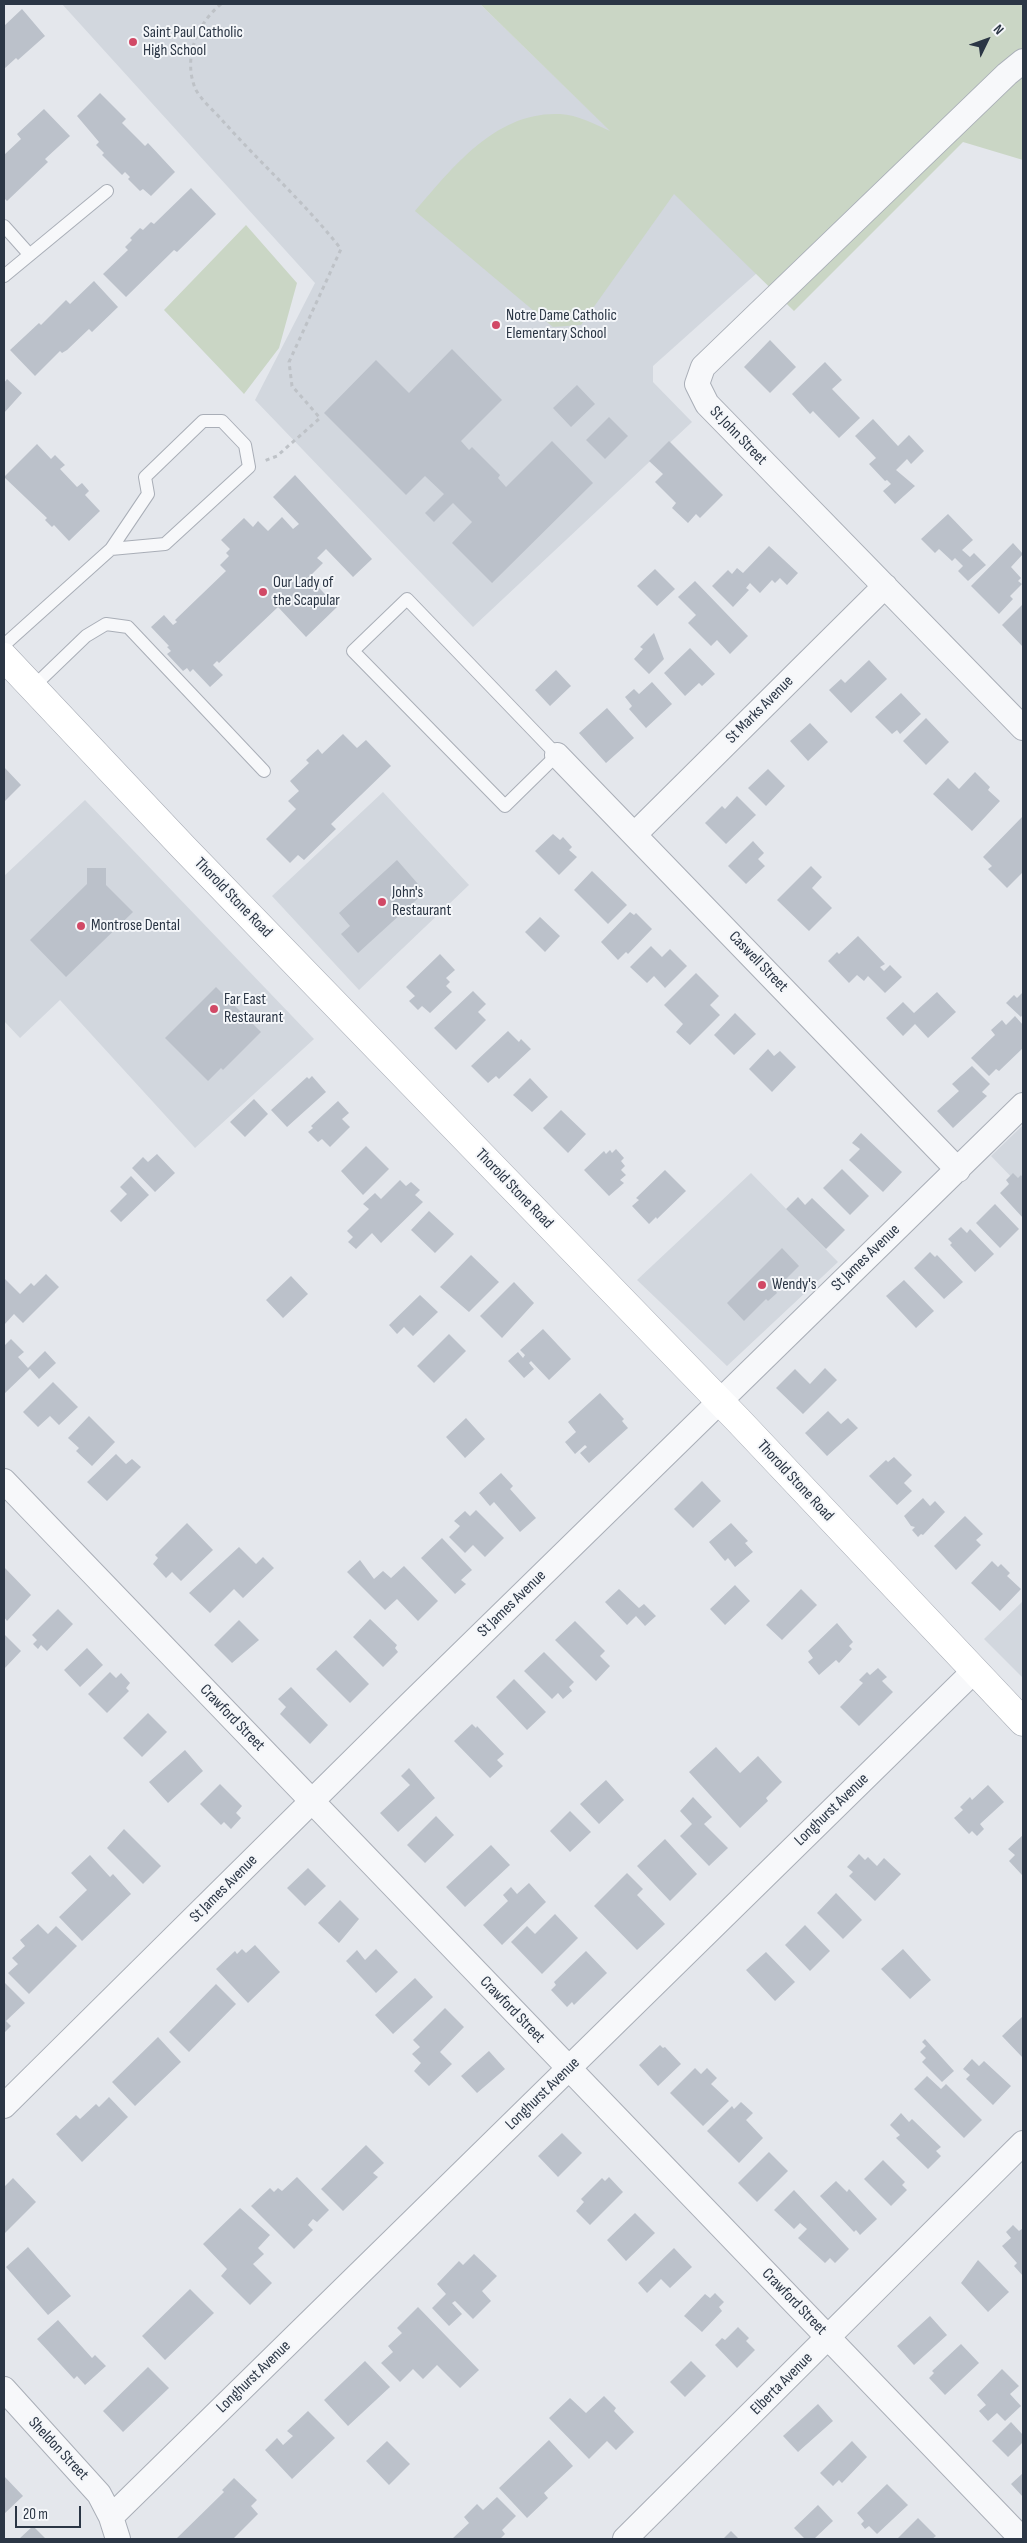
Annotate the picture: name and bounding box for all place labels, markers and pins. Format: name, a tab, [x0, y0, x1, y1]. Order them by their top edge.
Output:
place label: Saint Paul Catholic High School	[143, 23, 243, 61]
marker: Saint Paul Catholic High School	[127, 36, 139, 48]
place label: Notre Dame Catholic Elementary School	[506, 306, 617, 344]
marker: Notre Dame Catholic Elementary School	[490, 319, 502, 331]
place label: Our Lady of the Scapular	[273, 573, 340, 611]
marker: Our Lady of the Scapular	[257, 586, 269, 598]
place label: John's Restaurant	[392, 883, 451, 921]
marker: John's Restaurant	[376, 896, 388, 908]
place label: Montrose Dental	[91, 916, 180, 936]
marker: Montrose Dental	[75, 920, 87, 932]
place label: Far East Restaurant	[224, 990, 283, 1028]
marker: Far East Restaurant	[208, 1003, 220, 1015]
place label: Wendy's	[772, 1275, 817, 1295]
marker: Wendy's	[756, 1279, 768, 1291]

